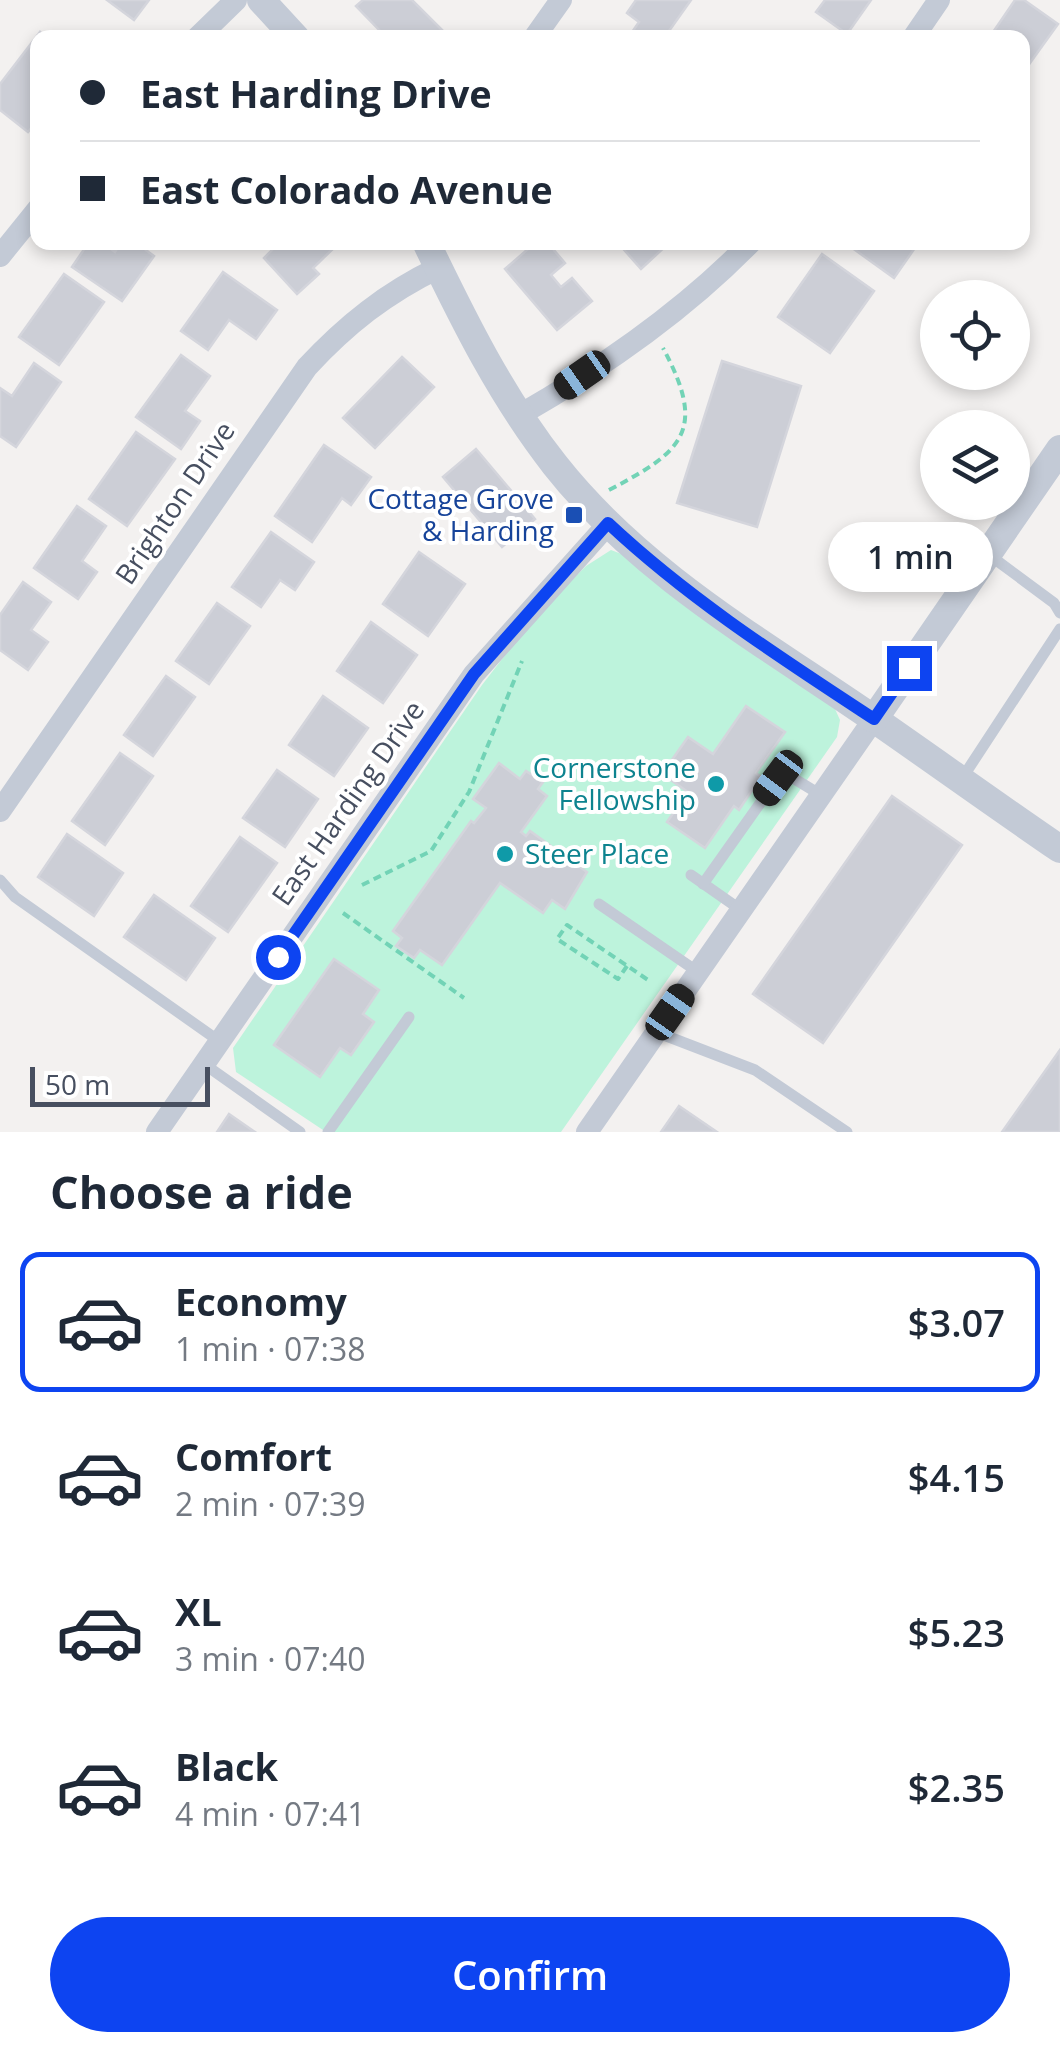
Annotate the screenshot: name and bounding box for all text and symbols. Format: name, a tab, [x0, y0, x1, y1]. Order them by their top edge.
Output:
text: East Harding Drive	[140, 67, 492, 119]
text: East Colorado Avenue	[140, 163, 553, 215]
map controls	[920, 280, 1030, 520]
button: locate	[920, 280, 1030, 390]
car	[549, 346, 615, 404]
button: layers	[920, 410, 1030, 520]
street label: Brighton Drive	[106, 414, 243, 591]
place label: Cottage Grove & Harding	[367, 479, 554, 549]
marker: Cottage Grove & Harding	[563, 504, 585, 526]
callout: 1 min	[826, 523, 992, 593]
text: 1 min	[867, 535, 954, 578]
route end	[887, 646, 932, 691]
street label: East Harding Drive	[262, 693, 432, 912]
car	[748, 745, 808, 811]
place label: Cornerstone Fellowship	[533, 748, 696, 818]
marker: Cornerstone Fellowship	[705, 773, 727, 795]
place label: Steer Place	[525, 834, 669, 872]
marker: Steer Place	[494, 843, 516, 865]
route start	[256, 935, 301, 980]
car	[641, 979, 699, 1045]
scale bar	[30, 1062, 210, 1106]
text: 50 m	[45, 1065, 110, 1103]
text: Choose a ride	[50, 1161, 353, 1222]
text: Economy	[175, 1275, 347, 1327]
icon: car	[55, 1277, 145, 1367]
text: $3.07	[908, 1296, 1005, 1348]
text: 1 min · 07:38	[175, 1327, 366, 1370]
text: Comfort	[175, 1430, 332, 1482]
icon: car	[55, 1432, 145, 1522]
text: $4.15	[908, 1451, 1005, 1503]
text: 2 min · 07:39	[175, 1482, 366, 1525]
text: XL	[175, 1585, 222, 1637]
icon: car	[55, 1587, 145, 1677]
text: $5.23	[908, 1606, 1005, 1658]
text: 3 min · 07:40	[175, 1637, 366, 1680]
text: Black	[175, 1740, 278, 1792]
icon: car	[55, 1742, 145, 1832]
text: $2.35	[908, 1761, 1005, 1813]
text: 4 min · 07:41	[175, 1792, 366, 1835]
button: Confirm	[50, 1917, 1010, 2032]

